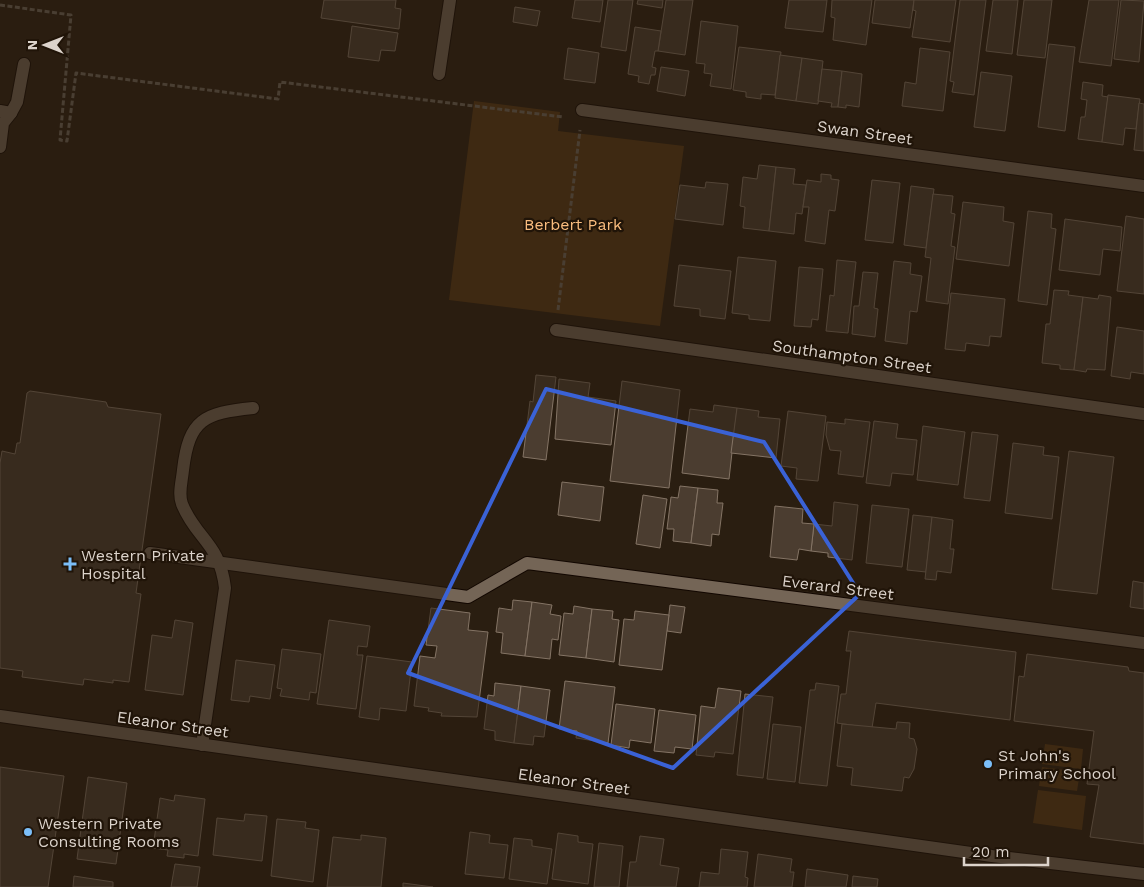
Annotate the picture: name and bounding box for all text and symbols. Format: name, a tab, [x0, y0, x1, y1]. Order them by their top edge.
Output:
north arrow	[20, 20, 70, 70]
text: N	[24, 40, 40, 50]
street label: Swan Street	[816, 116, 914, 149]
park label: Berbert Park	[524, 215, 622, 234]
street label: Southampton Street	[771, 336, 933, 377]
place label: Western Private Hospital	[81, 546, 205, 583]
marker: Western Private Hospital	[63, 557, 77, 571]
street label: Everard Street	[781, 571, 895, 604]
street label: Eleanor Street	[116, 707, 230, 742]
place label: St John's Primary School	[998, 746, 1116, 783]
marker: St John's Primary School	[982, 758, 994, 770]
street label: Eleanor Street	[517, 764, 631, 799]
place label: Western Private Consulting Rooms	[38, 814, 179, 851]
marker: Western Private Consulting Rooms	[22, 826, 34, 838]
scale bar	[964, 834, 1048, 866]
text: 20 m	[972, 843, 1010, 861]

